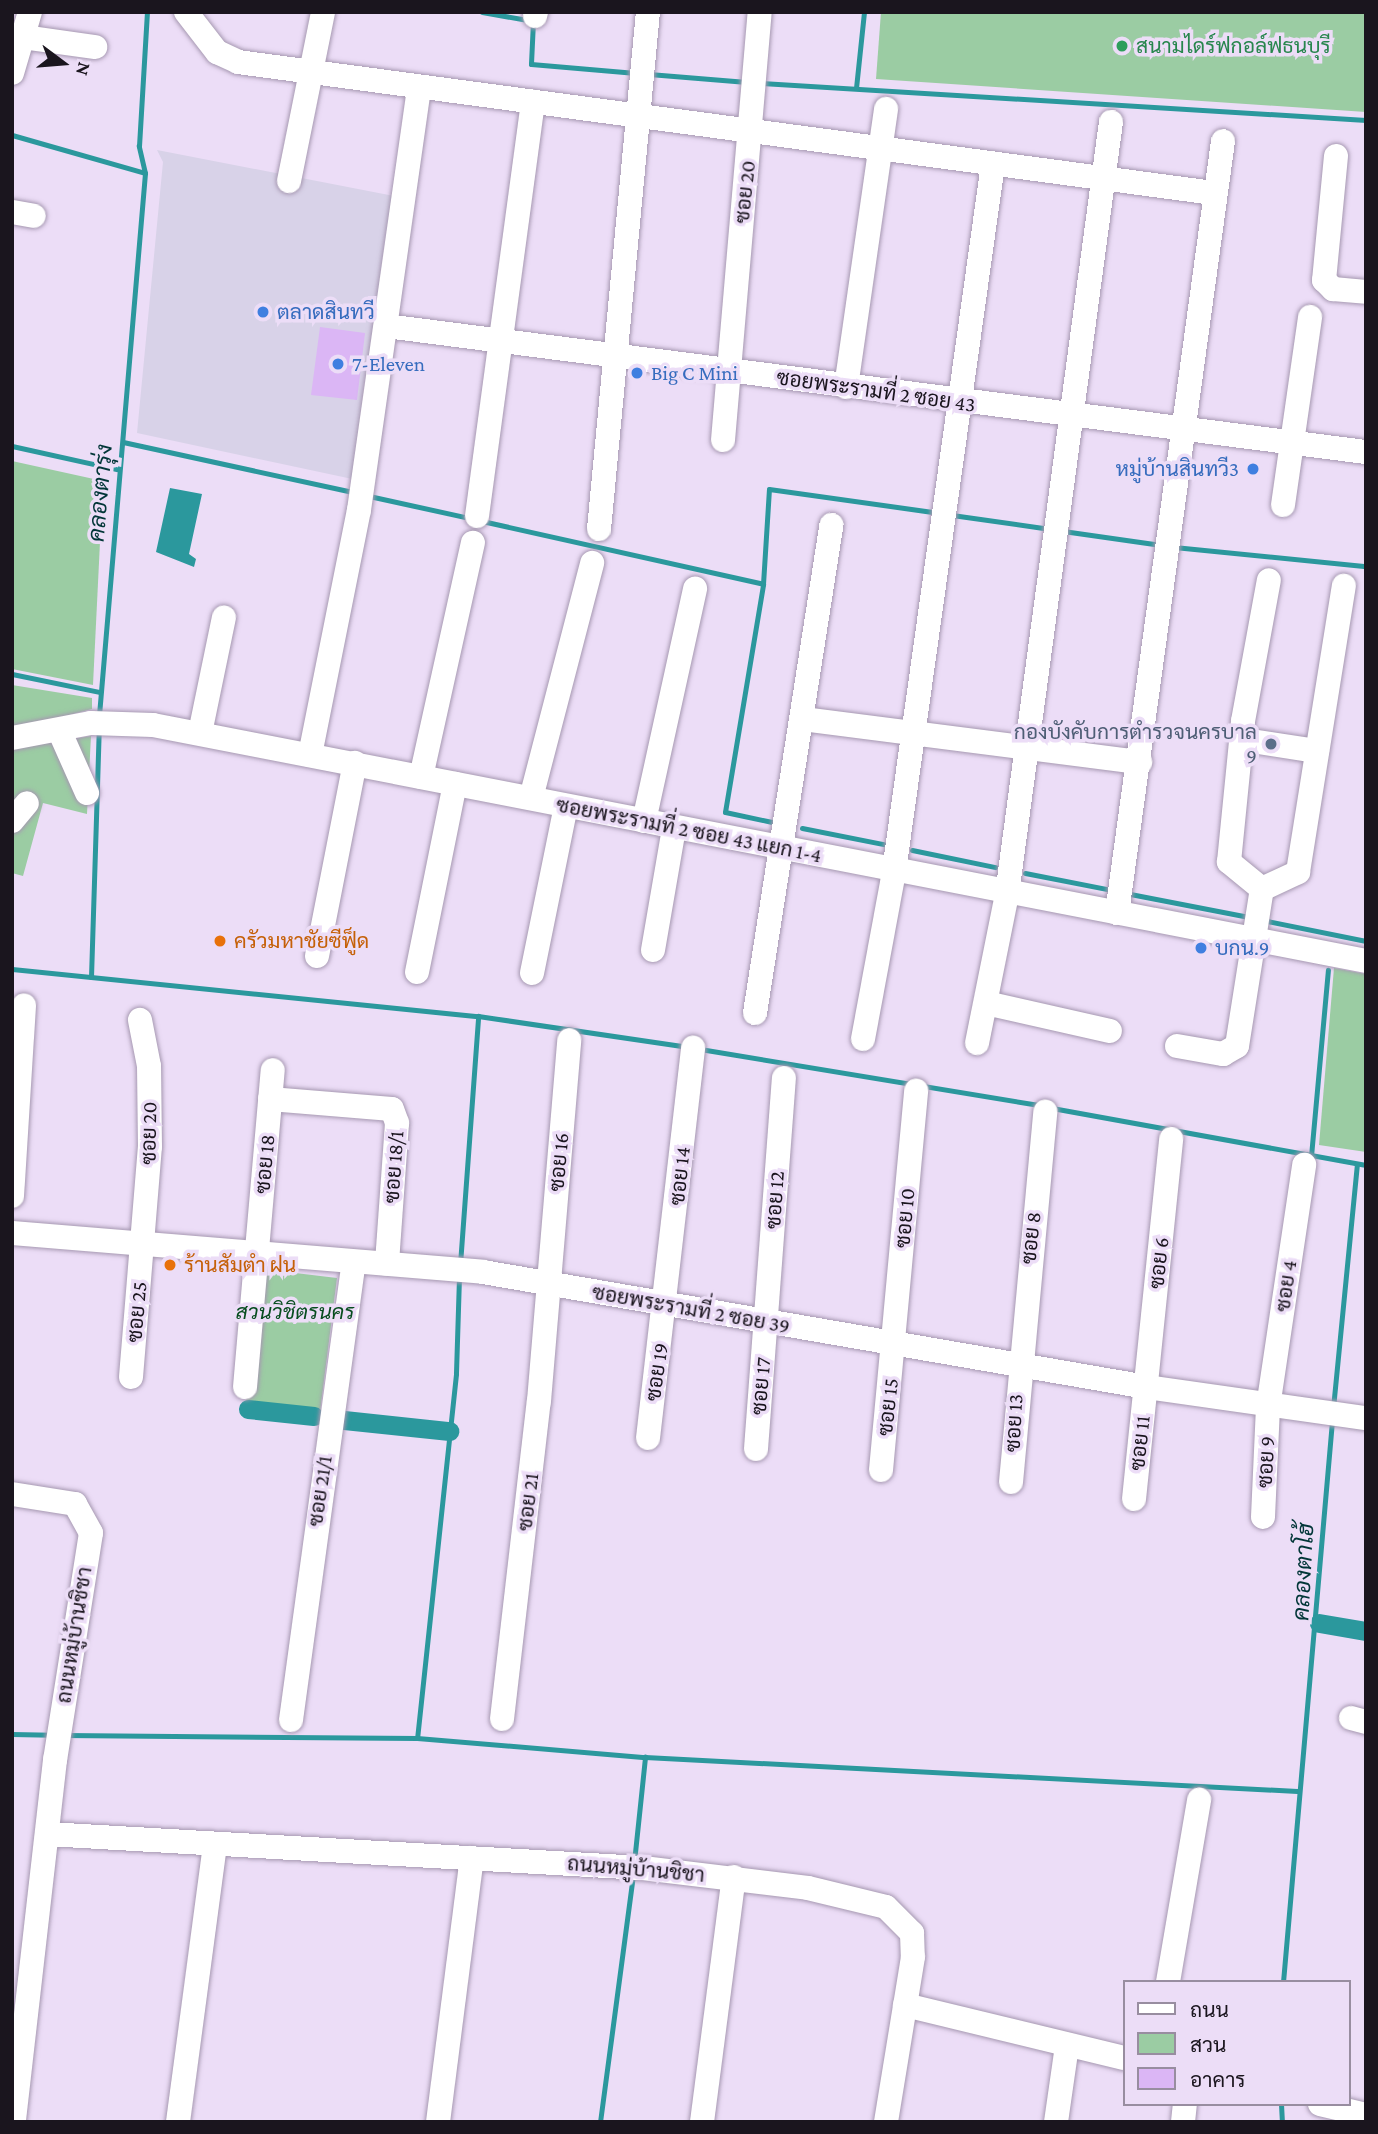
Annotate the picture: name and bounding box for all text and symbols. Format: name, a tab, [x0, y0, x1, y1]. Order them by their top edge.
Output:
north arrow	[28, 28, 98, 98]
place label: สนามไดร์ฟกอล์ฟธนบุรี	[1136, 33, 1331, 59]
marker: สนามไดร์ฟกอล์ฟธนบุรี	[1114, 38, 1130, 54]
text: N	[72, 60, 96, 78]
street label: ซอย 20	[729, 159, 761, 225]
place label: ตลาดสินทวี	[277, 299, 375, 325]
marker: ตลาดสินทวี	[255, 304, 271, 320]
place label: 7-Eleven	[352, 351, 425, 377]
marker: 7-Eleven	[330, 356, 346, 372]
place label: Big C Mini	[651, 360, 738, 386]
marker: Big C Mini	[629, 365, 645, 381]
street label: ซอยพระรามที่ 2 ซอย 43	[775, 365, 977, 417]
water label: คลองตารุ่ง	[82, 443, 118, 543]
place label: หมู่บ้านสินทวี3	[1116, 456, 1239, 482]
marker: หมู่บ้านสินทวี3	[1245, 461, 1261, 477]
place label: กองบังคับการตำรวจนครบาล 9	[1014, 719, 1257, 769]
marker: กองบังคับการตำรวจนครบาล 9	[1263, 736, 1279, 752]
street label: ซอยพระรามที่ 2 ซอย 43 แยก 1-4	[554, 792, 824, 868]
place label: ครัวมหาชัยซีฟู็ด	[234, 928, 369, 954]
marker: ครัวมหาชัยซีฟู็ด	[212, 933, 228, 949]
place label: บกน.9	[1215, 935, 1269, 961]
marker: บกน.9	[1193, 940, 1209, 956]
street label: ซอย 20	[136, 1101, 162, 1165]
street label: ซอย 18/1	[379, 1130, 409, 1204]
street label: ซอย 16	[544, 1132, 574, 1192]
street label: ซอย 18	[250, 1133, 280, 1195]
street label: ซอย 14	[664, 1145, 696, 1207]
street label: ซอย 12	[760, 1170, 790, 1230]
street label: ซอย 10	[890, 1187, 920, 1249]
street label: ซอย 8	[1016, 1211, 1046, 1265]
street label: ซอย 6	[1144, 1236, 1174, 1290]
place label: ร้านสัมตำ ฝน	[184, 1252, 296, 1278]
marker: ร้านสัมตำ ฝน	[162, 1257, 178, 1273]
street label: ซอย 4	[1270, 1259, 1302, 1313]
street label: ซอยพระรามที่ 2 ซอย 39	[590, 1279, 792, 1339]
street label: ซอย 25	[122, 1280, 152, 1344]
park label: สวนวิชิตรนคร	[236, 1299, 354, 1325]
street label: ซอย 19	[640, 1341, 674, 1403]
street label: ซอย 17	[746, 1356, 776, 1416]
street label: ซอย 15	[872, 1377, 904, 1437]
street label: ซอย 13	[1000, 1393, 1028, 1453]
street label: ซอย 11	[1125, 1414, 1155, 1472]
street label: ซอย 9	[1252, 1435, 1280, 1489]
street label: ซอย 21/1	[303, 1454, 337, 1528]
street label: ซอย 21	[512, 1472, 544, 1532]
water label: คลองตาโฮ้	[1287, 1522, 1319, 1622]
street label: ถนนหมู่บ้านชิชา	[51, 1565, 97, 1705]
street label: ถนนหมู่บ้านชิชา	[566, 1850, 706, 1888]
legend	[1122, 1980, 1350, 2106]
text: ถนน	[1190, 1998, 1229, 2022]
text: สวน	[1190, 2033, 1226, 2057]
text: อาคาร	[1190, 2068, 1246, 2092]

